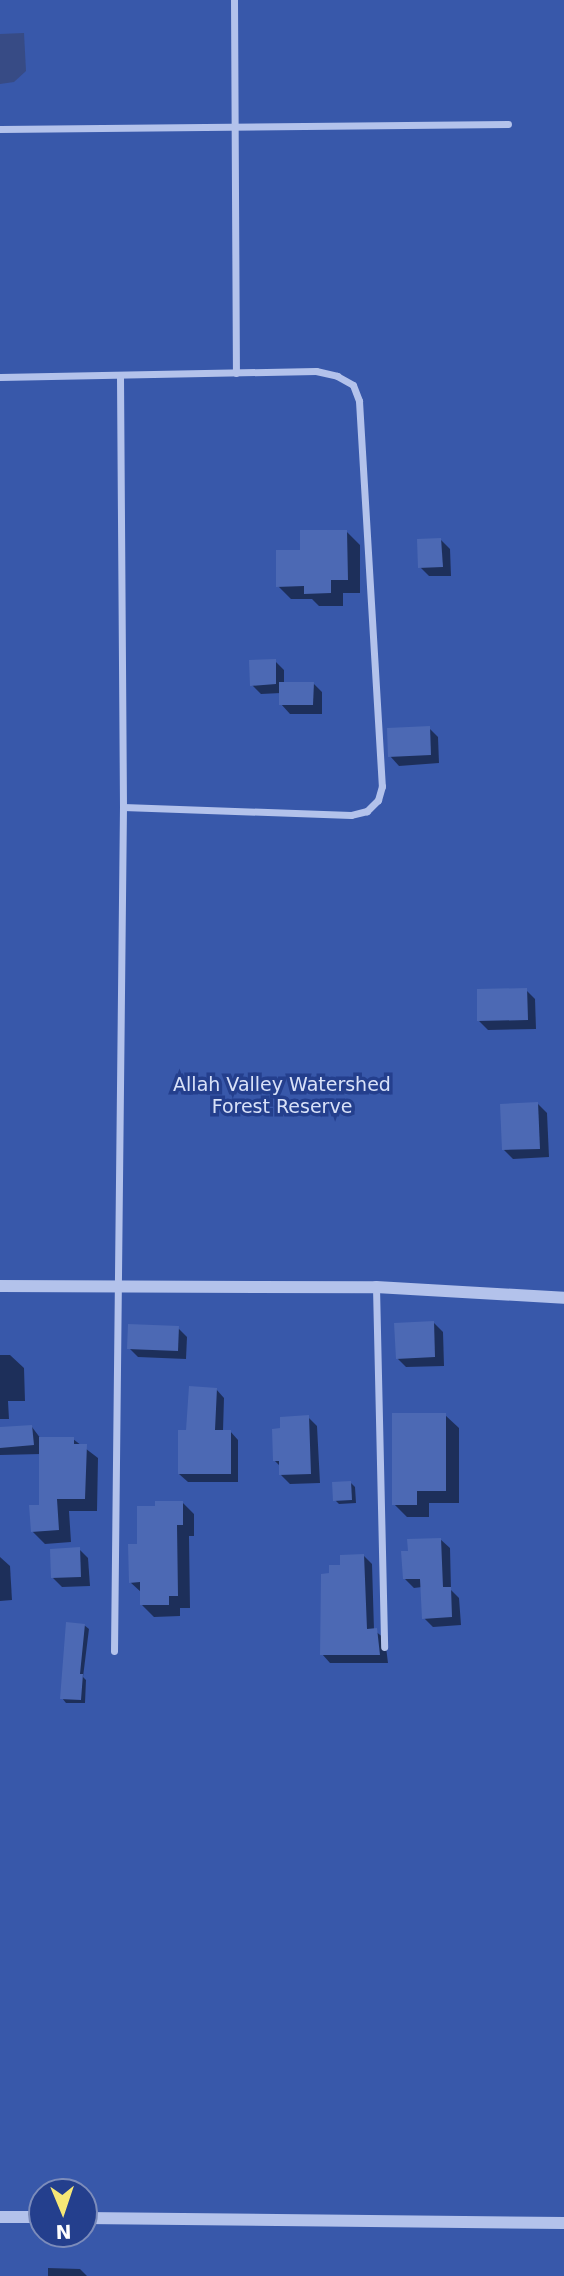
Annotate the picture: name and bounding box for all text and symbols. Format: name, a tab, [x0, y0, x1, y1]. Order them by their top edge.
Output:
park label: Allah Valley Watershed Forest Reserve	[173, 1074, 391, 1118]
north arrow	[28, 2178, 98, 2248]
text: N	[55, 2221, 72, 2243]

